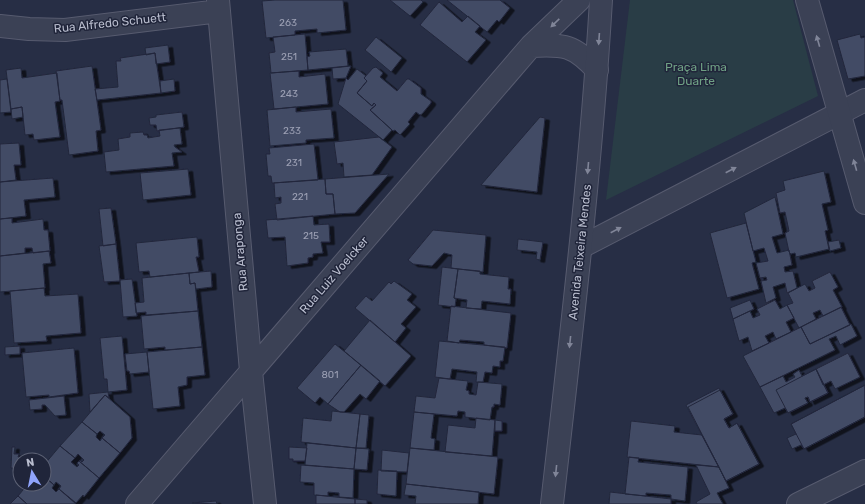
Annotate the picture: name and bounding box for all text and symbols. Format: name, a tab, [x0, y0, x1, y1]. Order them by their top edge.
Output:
street label: Rua Alfredo Schuett	[53, 10, 167, 36]
house number: 263	[279, 17, 297, 29]
one-way arrow	[550, 18, 560, 28]
one-way arrow	[595, 33, 602, 45]
one-way arrow	[815, 34, 821, 46]
house number: 251	[281, 51, 297, 63]
park label: Praça Lima Duarte	[665, 60, 727, 88]
house number: 243	[280, 88, 298, 100]
house number: 233	[283, 125, 301, 137]
house number: 231	[286, 157, 302, 169]
one-way arrow	[851, 159, 857, 172]
one-way arrow	[585, 162, 591, 174]
one-way arrow	[725, 166, 737, 173]
street label: Avenida Teixeira Mendes	[566, 184, 594, 320]
house number: 221	[292, 191, 308, 203]
street label: Rua Araponga	[230, 212, 250, 292]
one-way arrow	[610, 226, 621, 233]
house number: 215	[303, 230, 319, 242]
street label: Rua Luiz Voelcker	[297, 233, 372, 316]
one-way arrow	[567, 336, 573, 348]
house number: 801	[322, 369, 339, 381]
north arrow	[12, 452, 52, 492]
text: N	[25, 456, 35, 470]
one-way arrow	[552, 465, 559, 477]

